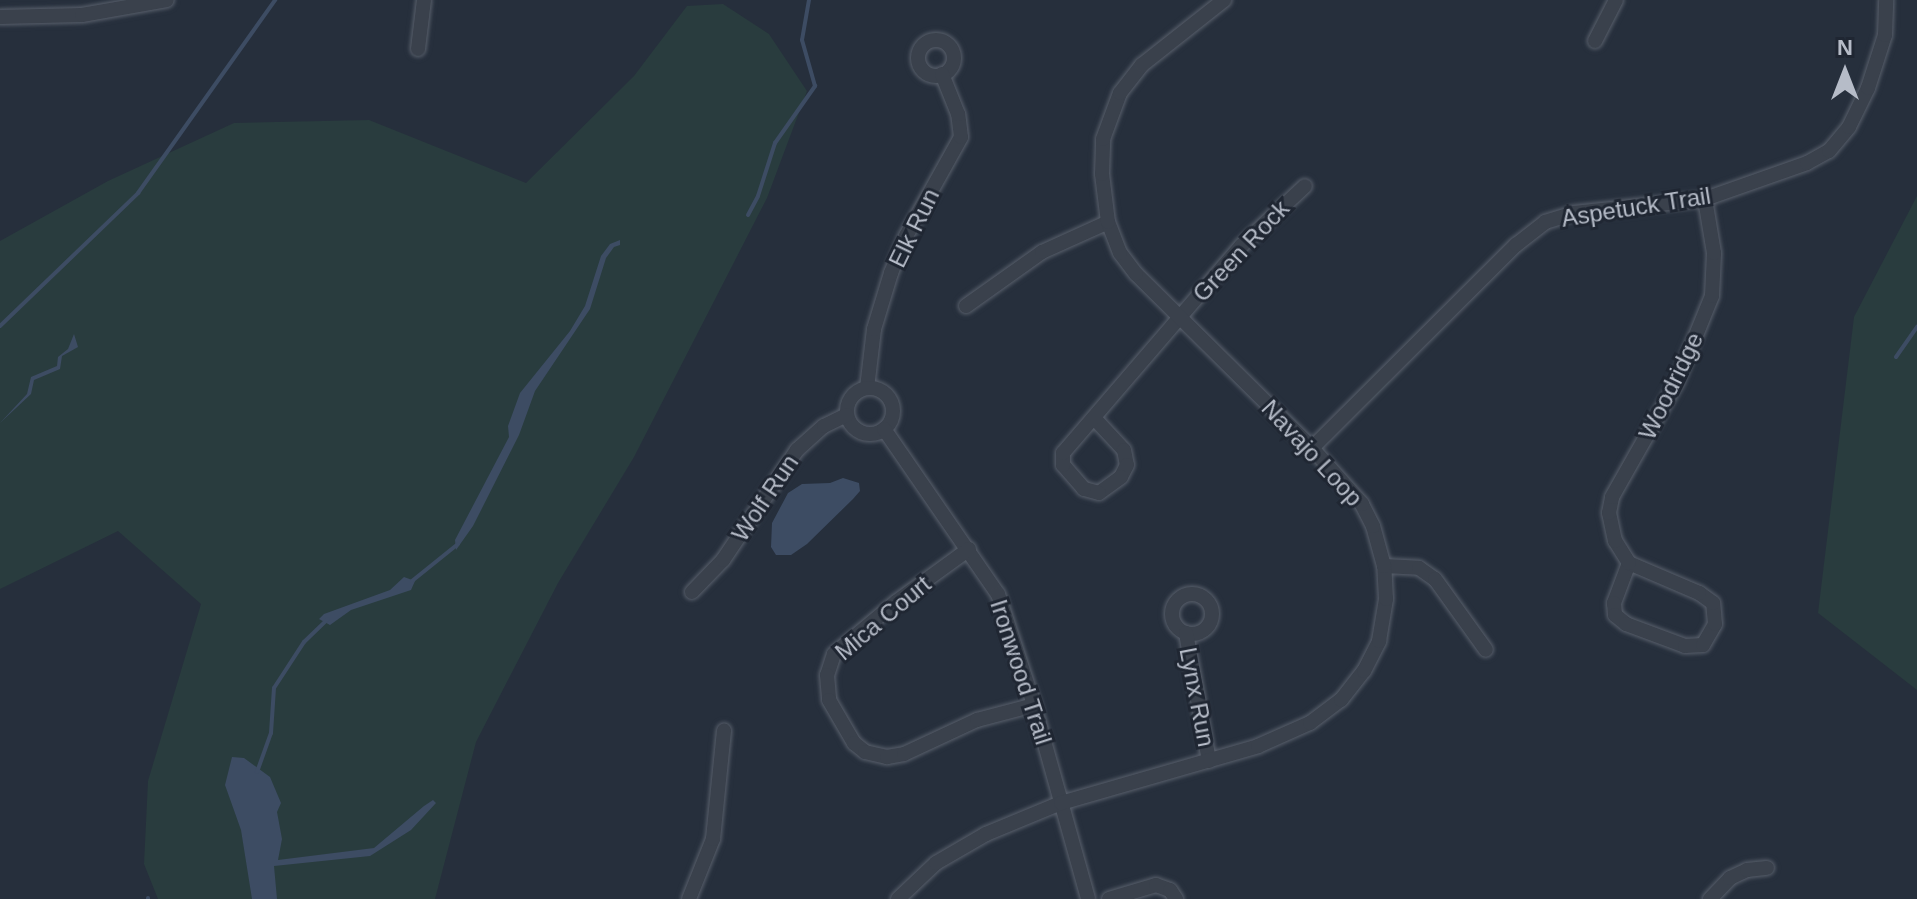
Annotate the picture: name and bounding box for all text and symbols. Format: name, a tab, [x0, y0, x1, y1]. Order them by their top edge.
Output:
north arrow	[1805, 32, 1885, 112]
text: N	[1837, 35, 1853, 60]
street label: Aspetuck Trail	[1559, 181, 1713, 233]
street label: Elk Run	[883, 184, 945, 272]
street label: Green Rock	[1187, 194, 1295, 308]
street label: Woodridge	[1633, 328, 1709, 444]
street label: Navajo Loop	[1256, 394, 1368, 512]
street label: Wolf Run	[726, 449, 804, 547]
street label: Mica Court	[829, 570, 937, 666]
street label: Ironwood Trail	[984, 596, 1058, 748]
street label: Lynx Run	[1173, 645, 1221, 749]

